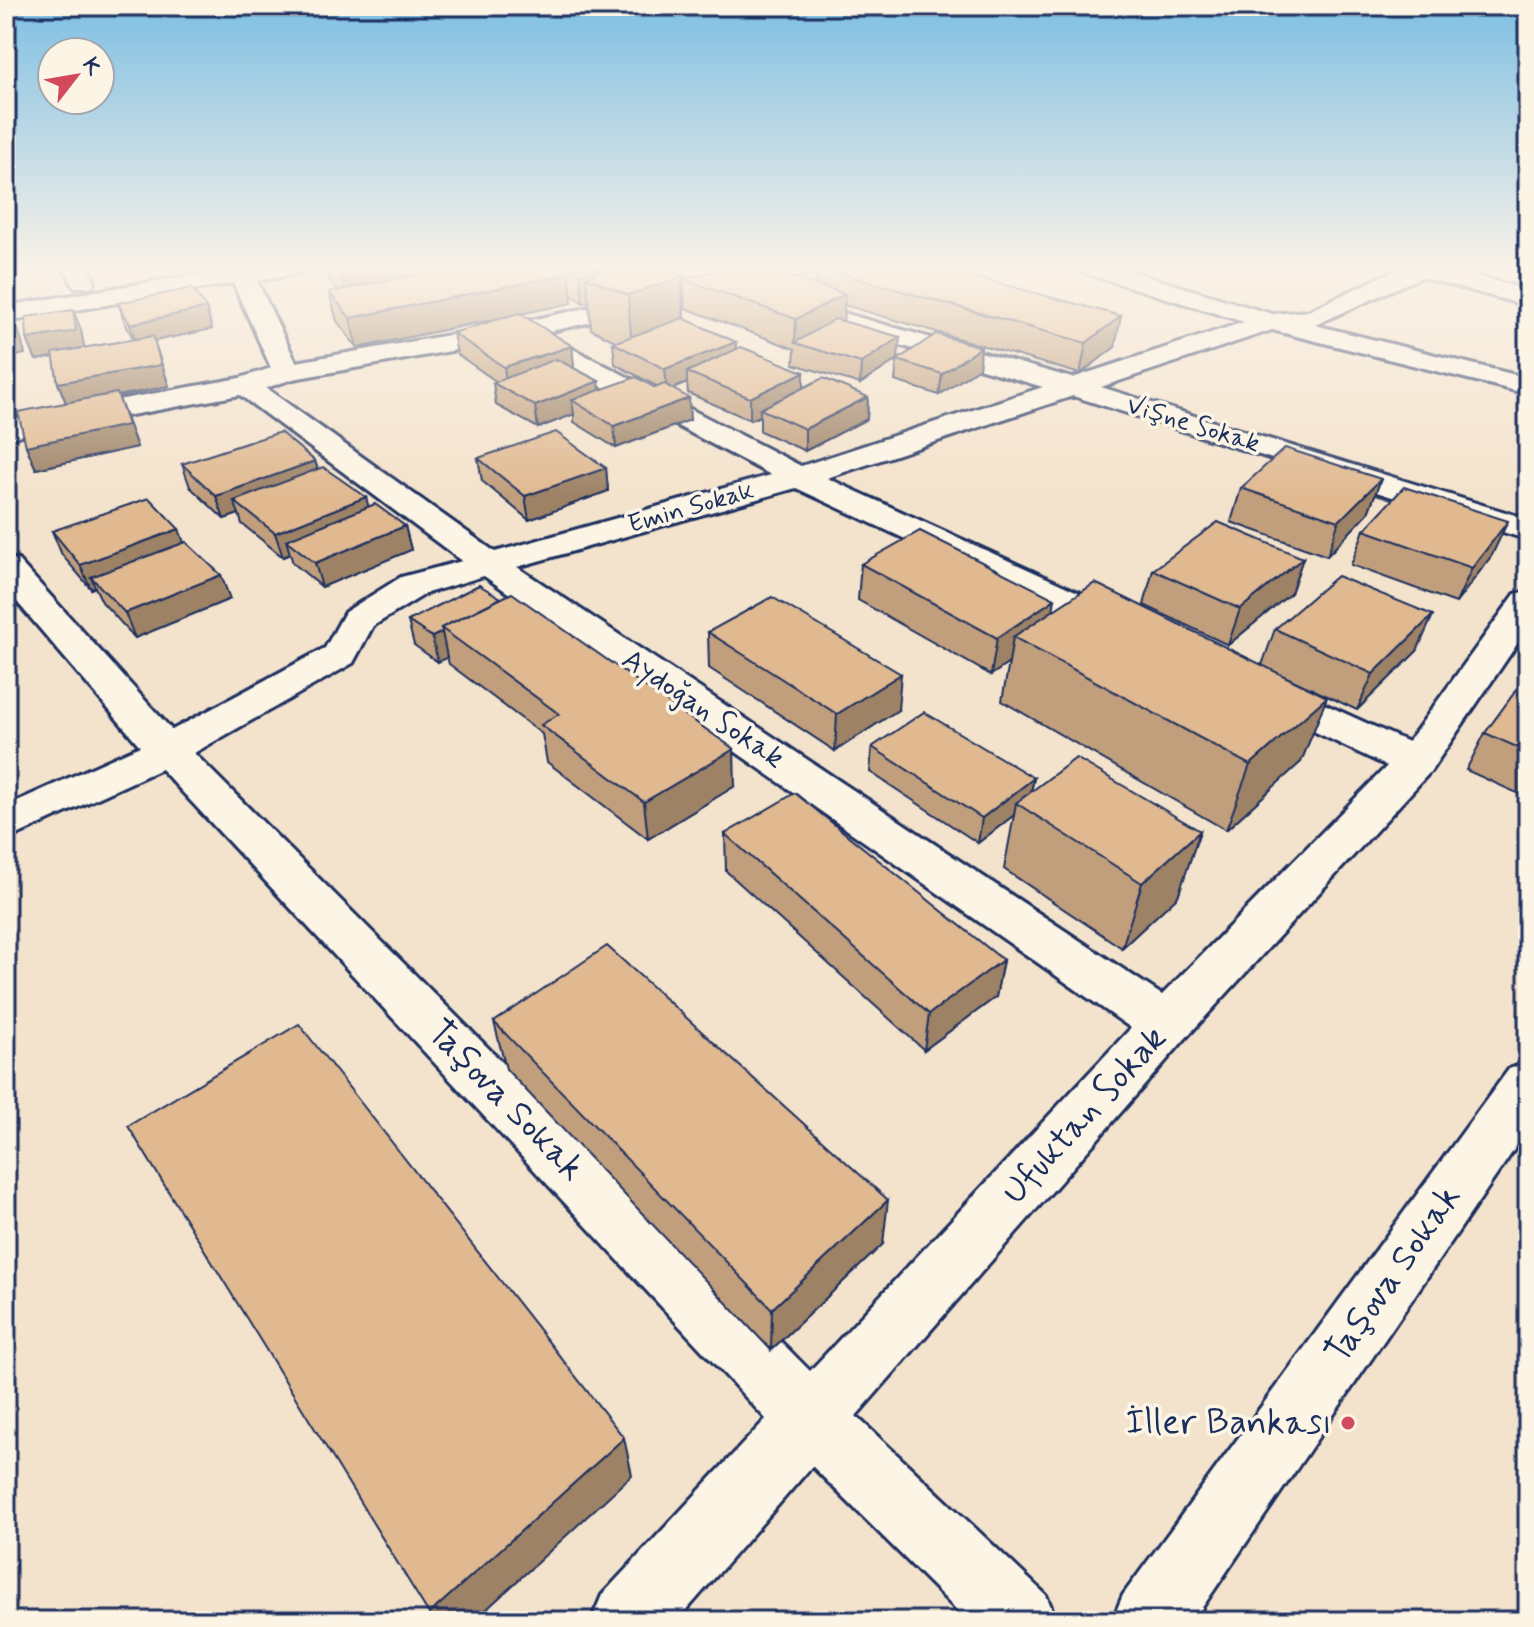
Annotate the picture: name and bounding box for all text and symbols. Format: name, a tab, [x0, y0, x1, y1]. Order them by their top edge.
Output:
north arrow	[36, 36, 116, 116]
text: K	[75, 53, 108, 81]
street label: Vişne Sokak	[1122, 389, 1264, 461]
street label: Emin Sokak	[624, 474, 758, 542]
street label: Aydoğan Sokak	[614, 640, 792, 778]
street label: Taşova Sokak	[416, 1010, 594, 1192]
street label: Ufuktan Sokak	[992, 1017, 1178, 1215]
street label: Taşova Sokak	[1315, 1176, 1473, 1374]
place label: İller Bankası	[1125, 1400, 1332, 1447]
marker: İller Bankası	[1339, 1414, 1357, 1432]

